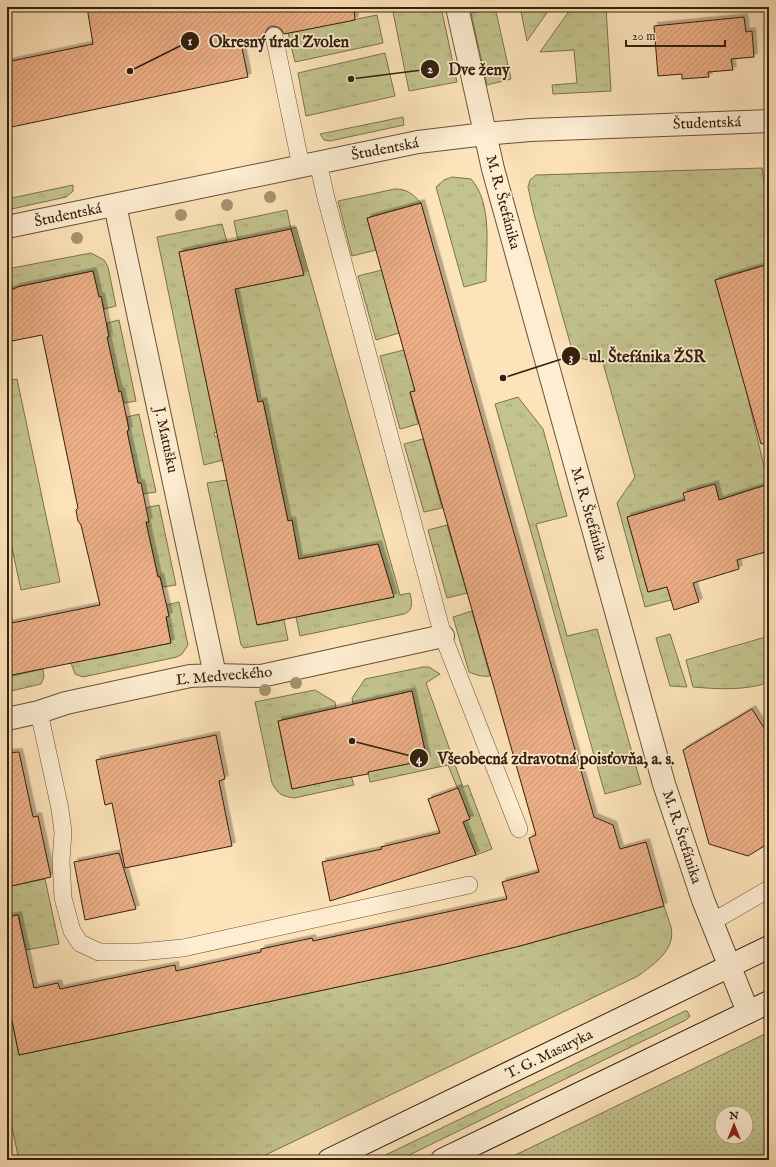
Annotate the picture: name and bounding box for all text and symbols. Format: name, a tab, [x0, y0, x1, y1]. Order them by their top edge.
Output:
scale bar	[626, 22, 725, 48]
callout: Okresný úrad Zvolen	[180, 27, 357, 55]
text: 20 m	[632, 29, 655, 44]
text: Okresný úrad Zvolen	[209, 33, 350, 53]
text: 1	[188, 34, 193, 49]
callout: Dve ženy	[420, 55, 518, 83]
text: Dve ženy	[448, 61, 511, 81]
text: 2	[427, 62, 433, 77]
street label: Študentská	[672, 112, 742, 134]
street label: Študentská	[350, 133, 421, 165]
street label: M. R. Štefánika	[481, 153, 525, 252]
street label: Študentská	[33, 198, 104, 231]
callout: ul. Štefánika ŽSR	[561, 342, 713, 370]
text: ul. Štefánika ŽSR	[589, 346, 706, 368]
text: 3	[569, 350, 573, 365]
street label: J. Matušku	[149, 403, 182, 475]
street label: M. R. Štefánika	[567, 465, 612, 564]
street label: Ľ. Medveckého	[175, 662, 273, 690]
callout: Všeobecná zdravotná poisťovňa, a. s.	[409, 744, 682, 772]
text: Všeobecná zdravotná poisťovňa, a. s.	[437, 750, 675, 770]
text: 4	[416, 752, 423, 767]
street label: M. R. Štefánika	[658, 788, 706, 886]
street label: T. G. Masaryka	[502, 1025, 596, 1083]
north arrow	[714, 1105, 754, 1145]
text: N	[728, 1109, 739, 1123]

